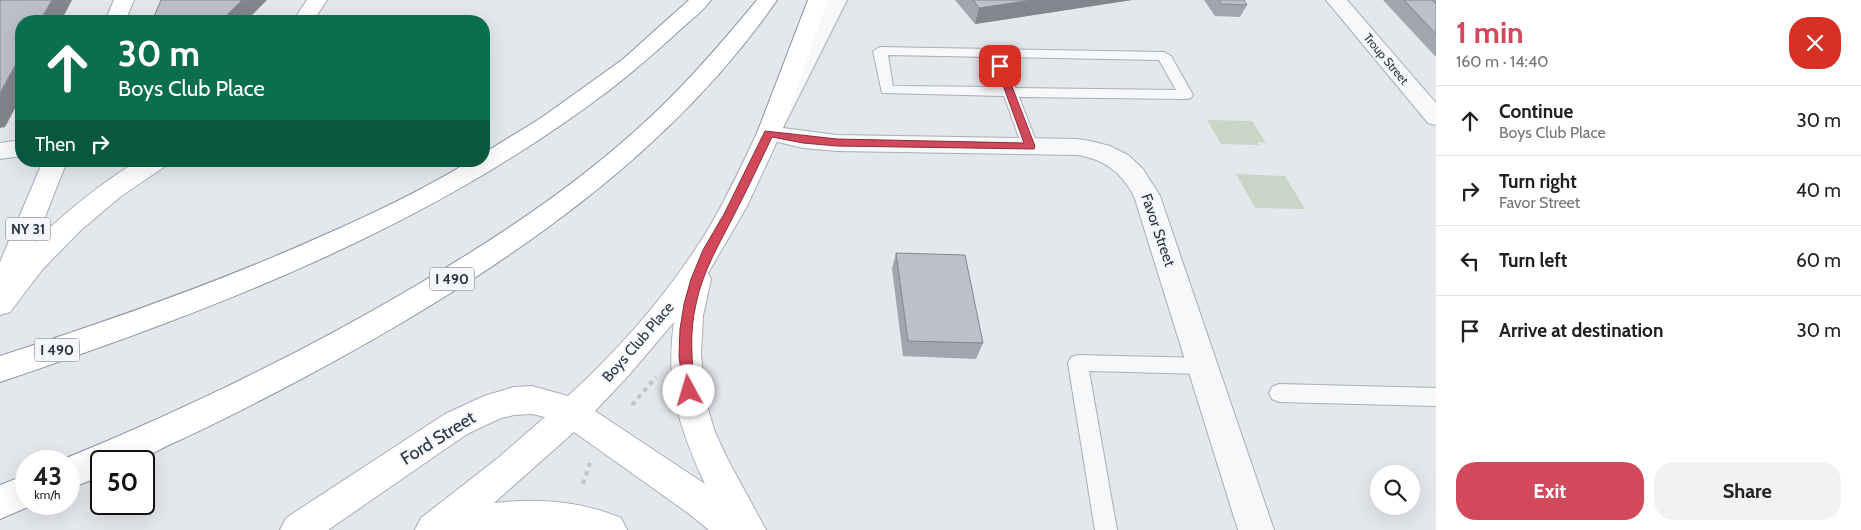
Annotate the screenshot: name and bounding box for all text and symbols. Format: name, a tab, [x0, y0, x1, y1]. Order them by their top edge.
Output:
text: 1 min	[1456, 14, 1524, 51]
button: close	[1789, 17, 1841, 69]
street label: Troup Street	[1361, 30, 1412, 87]
text: 30 m	[118, 32, 200, 75]
icon: ahead	[35, 35, 100, 100]
pin	[979, 45, 1021, 87]
icon: arrive	[986, 52, 1014, 80]
text: 160 m · 14:40	[1456, 52, 1548, 71]
text: Boys Club Place	[118, 75, 265, 102]
text: Continue	[1499, 100, 1573, 123]
icon: ahead	[1456, 107, 1484, 135]
text: 30 m	[1797, 109, 1841, 132]
text: Boys Club Place	[1499, 123, 1606, 142]
icon: right	[86, 130, 114, 158]
text: Then	[35, 133, 76, 156]
text: Turn right	[1499, 170, 1577, 193]
icon: right	[1456, 177, 1484, 205]
text: 40 m	[1796, 179, 1841, 202]
street label: Favor Street	[1137, 191, 1179, 269]
text: Favor Street	[1499, 193, 1580, 212]
road number: NY 31	[5, 218, 50, 240]
icon: left	[1456, 247, 1484, 275]
text: Turn left	[1499, 249, 1567, 272]
text: 60 m	[1796, 249, 1841, 272]
road number: I 490	[430, 268, 474, 290]
street label: Boys Club Place	[598, 298, 678, 386]
icon: arrive	[1456, 317, 1484, 345]
text: Arrive at destination	[1499, 319, 1663, 342]
text: 30 m	[1797, 319, 1841, 342]
road number: I 490	[34, 338, 80, 362]
position arrow	[662, 364, 714, 416]
street label: Ford Street	[396, 406, 480, 470]
speed limit sign: 50	[90, 450, 155, 515]
text: 43	[33, 461, 62, 491]
button: Exit	[1456, 462, 1644, 520]
button: Share	[1654, 462, 1841, 520]
map controls	[1370, 465, 1420, 515]
button: search	[1370, 465, 1420, 515]
text: km/h	[34, 487, 61, 502]

